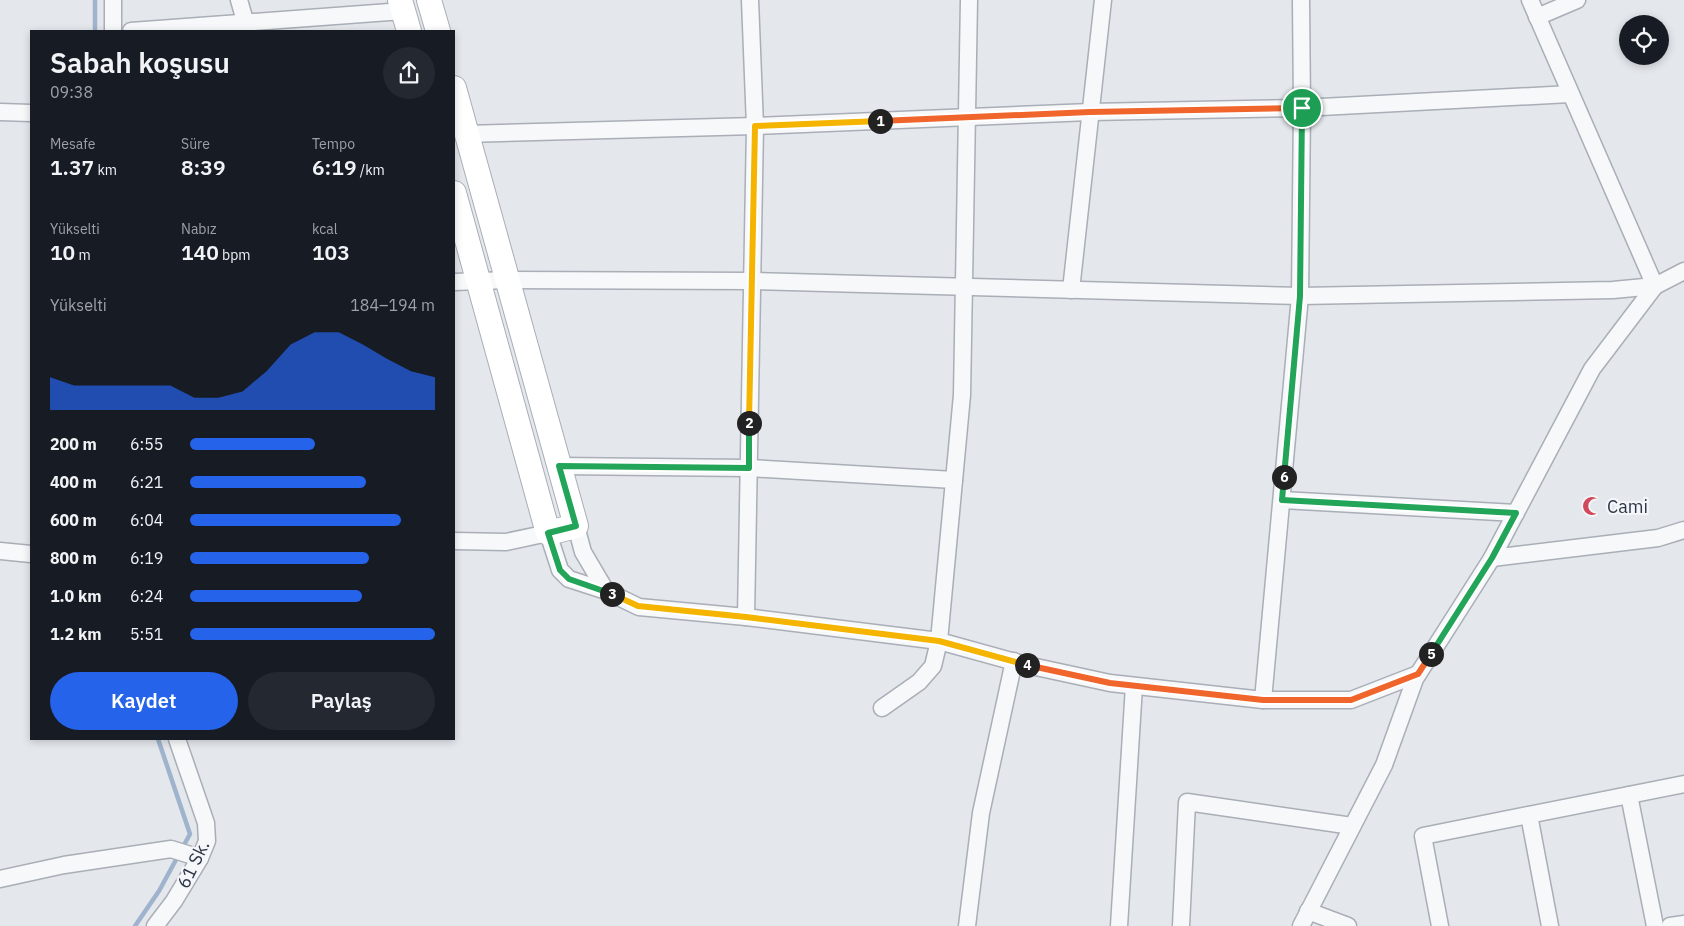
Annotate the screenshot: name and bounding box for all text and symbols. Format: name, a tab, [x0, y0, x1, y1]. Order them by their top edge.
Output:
map controls	[1619, 15, 1669, 65]
button: locate	[1619, 15, 1669, 65]
text: Sabah koşusu	[50, 44, 230, 81]
button: share	[383, 47, 435, 99]
text: 09:38	[50, 82, 93, 102]
pin	[1281, 87, 1323, 129]
icon: arrive	[1288, 94, 1316, 122]
pin: 1	[868, 108, 892, 134]
text: 1	[876, 112, 885, 130]
text: Mesafe	[50, 135, 96, 153]
text: Süre	[181, 135, 210, 153]
text: Tempo	[312, 135, 355, 153]
text: 1.37	[50, 153, 94, 181]
text: 8:39	[181, 153, 226, 181]
text: 6:19	[312, 153, 357, 181]
text: km	[94, 161, 117, 179]
text: /km	[357, 161, 385, 179]
text: Yükselti	[50, 220, 100, 238]
text: Nabız	[181, 220, 217, 238]
text: kcal	[312, 220, 337, 238]
text: 10	[50, 238, 75, 266]
text: 140	[181, 238, 219, 266]
text: 103	[312, 238, 350, 266]
text: m	[75, 246, 91, 264]
text: bpm	[219, 246, 251, 264]
text: Yükselti	[50, 295, 107, 315]
text: 184–194 m	[350, 295, 435, 315]
pin: 2	[736, 410, 762, 436]
text: 2	[745, 414, 754, 432]
text: 200 m	[50, 434, 97, 454]
text: 6:55	[130, 434, 163, 454]
pin: 6	[1272, 464, 1296, 490]
text: 6	[1280, 468, 1289, 486]
text: 400 m	[50, 472, 97, 492]
text: 6:21	[130, 472, 163, 492]
mosque icon: Cami	[1581, 495, 1603, 517]
place label: Cami	[1607, 495, 1648, 518]
text: 600 m	[50, 510, 97, 530]
text: 6:04	[130, 510, 163, 530]
text: 800 m	[50, 548, 97, 568]
text: 6:19	[130, 548, 163, 568]
pin: 3	[600, 582, 624, 606]
text: 3	[608, 585, 617, 603]
text: 1.0 km	[50, 586, 101, 606]
text: 6:24	[130, 586, 163, 606]
text: 1.2 km	[50, 624, 101, 644]
text: 5:51	[130, 624, 163, 644]
pin: 5	[1418, 642, 1444, 666]
text: 5	[1427, 645, 1436, 663]
pin: 4	[1014, 652, 1040, 678]
text: 4	[1023, 656, 1032, 674]
button: Kaydet	[50, 672, 238, 730]
button: Paylaş	[248, 672, 435, 730]
street label: 61 Sk.	[172, 836, 214, 892]

